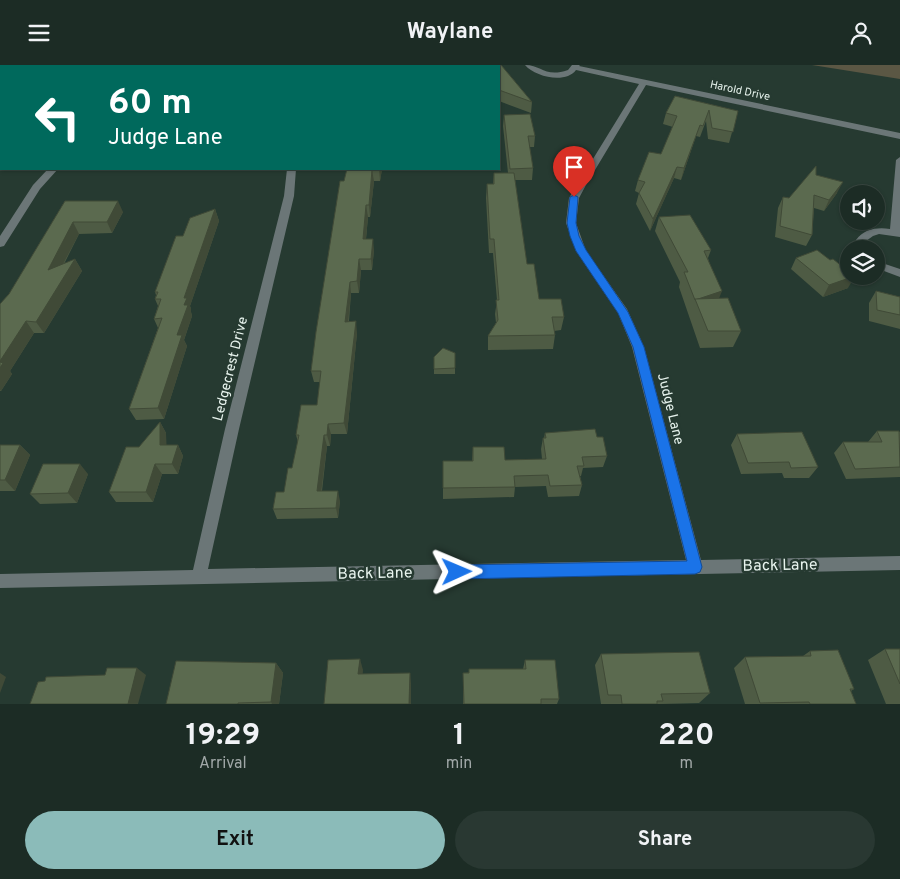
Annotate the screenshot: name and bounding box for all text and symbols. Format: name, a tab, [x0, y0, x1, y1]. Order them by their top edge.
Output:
icon: menu	[25, 19, 53, 47]
text: Waylane	[407, 19, 493, 46]
icon: person	[847, 19, 875, 47]
street label: Harold Drive	[709, 78, 771, 104]
text: 60 m	[108, 82, 192, 126]
icon: left	[25, 85, 90, 150]
text: Judge Lane	[108, 125, 223, 152]
pin	[553, 146, 595, 197]
icon: arrive	[560, 153, 588, 181]
map controls	[840, 185, 885, 285]
button: sound	[840, 185, 885, 230]
button: layers	[840, 240, 885, 285]
street label: Ledgecrest Drive	[210, 315, 252, 423]
street label: Judge Lane	[653, 372, 687, 446]
position arrow	[430, 545, 482, 597]
street label: Back Lane	[742, 555, 818, 577]
street label: Back Lane	[337, 563, 413, 585]
text: 19:29	[186, 718, 260, 755]
text: 1	[453, 718, 465, 755]
text: 220	[658, 718, 714, 755]
text: Arrival	[199, 754, 247, 774]
text: min	[446, 754, 472, 774]
text: m	[679, 754, 693, 774]
button: Exit	[25, 811, 445, 869]
button: Share	[455, 811, 875, 869]

